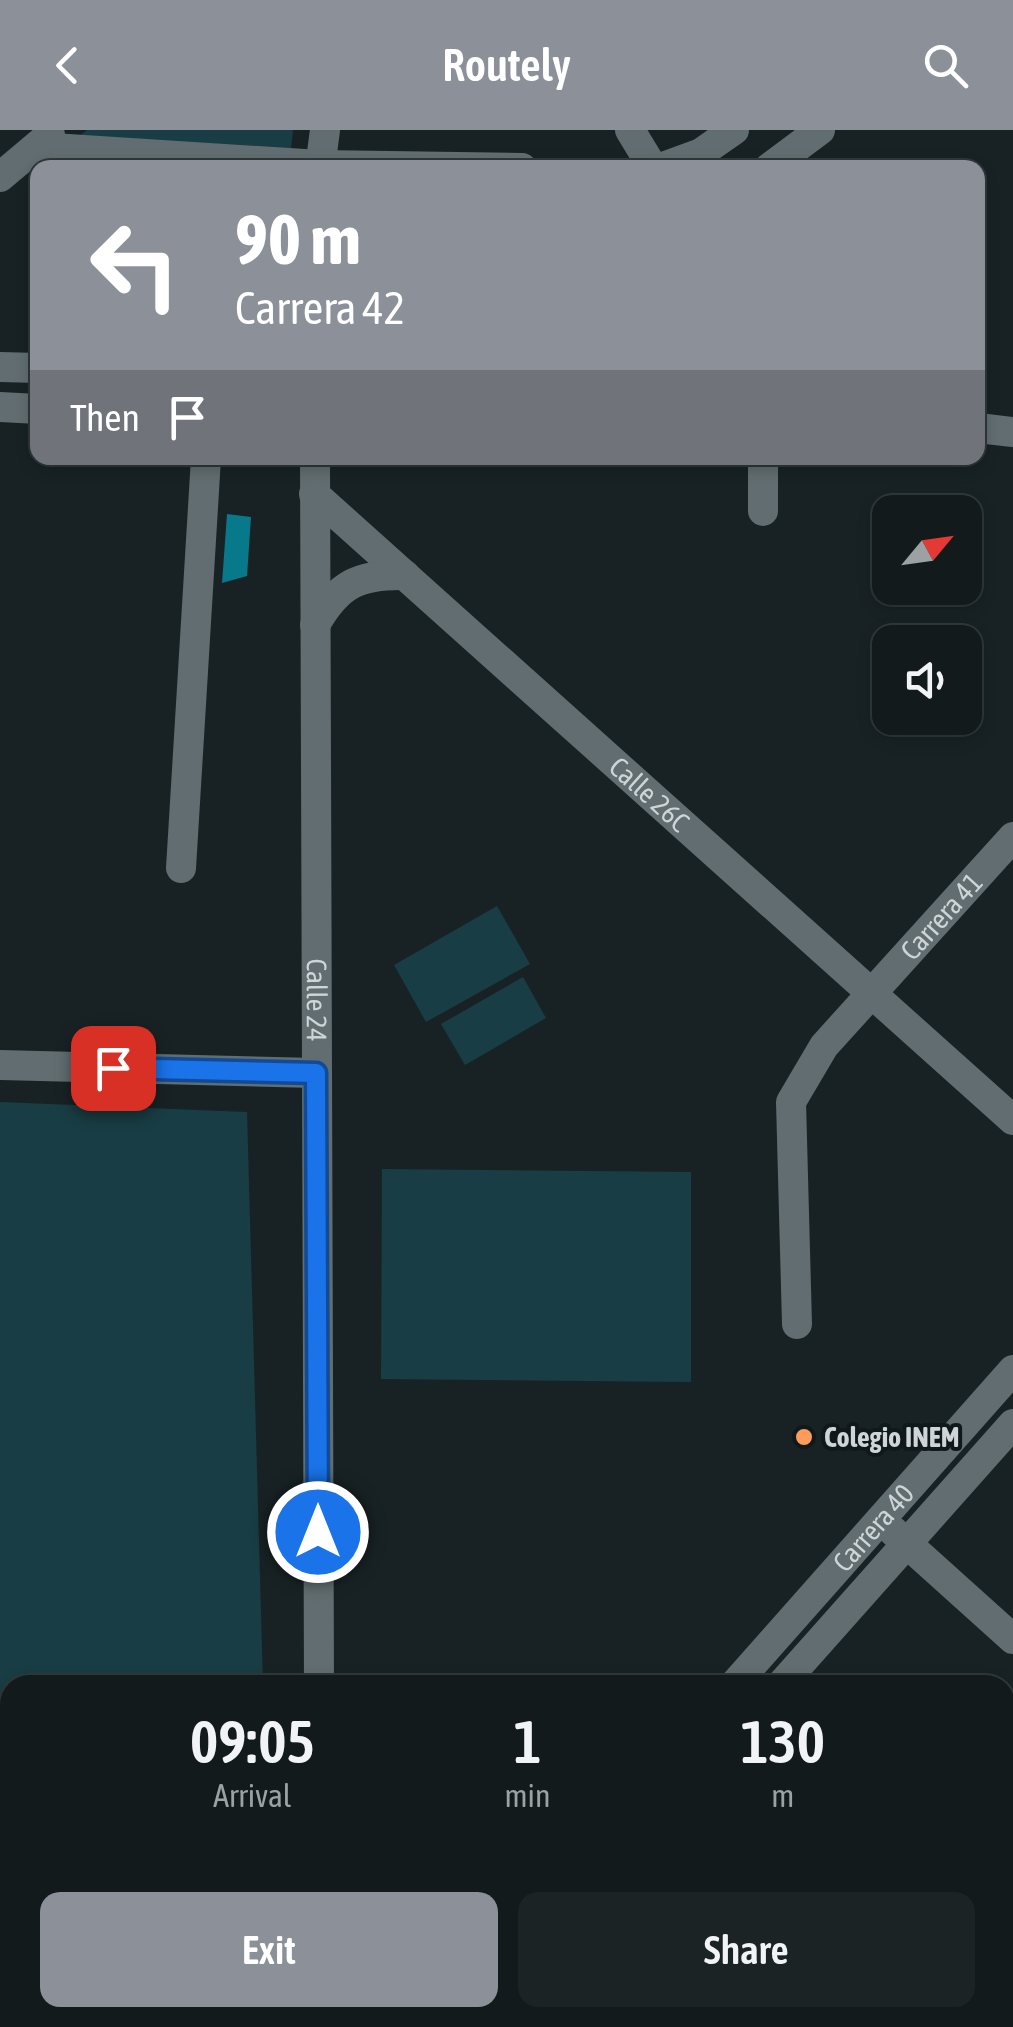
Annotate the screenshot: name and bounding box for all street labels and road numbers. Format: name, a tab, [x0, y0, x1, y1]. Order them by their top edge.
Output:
street label: Calle 26C	[603, 750, 696, 838]
street label: Carrera 41	[894, 866, 989, 966]
street label: Calle 24	[301, 958, 333, 1042]
street label: Carrera 40	[826, 1478, 920, 1578]

